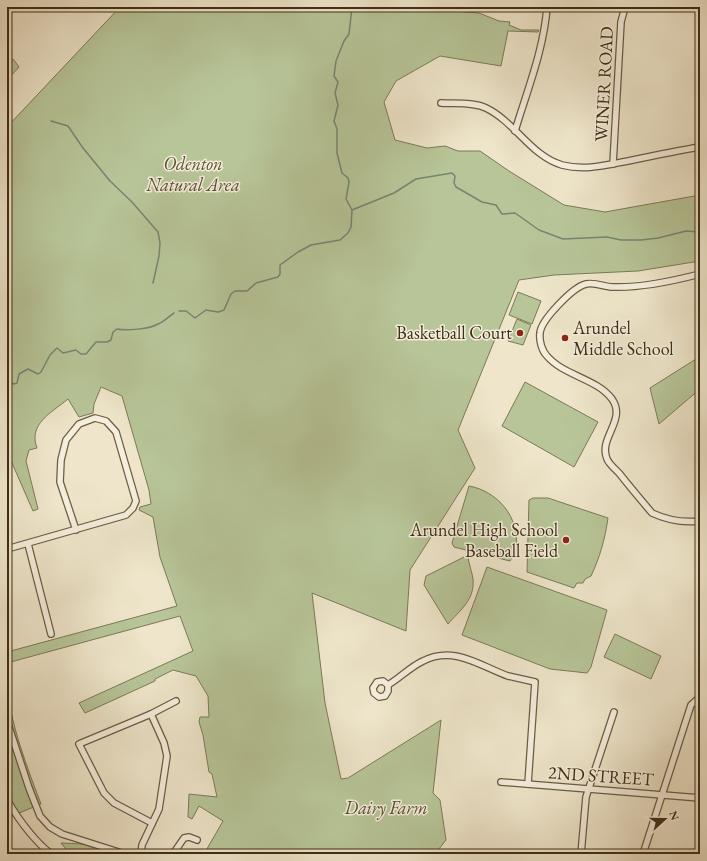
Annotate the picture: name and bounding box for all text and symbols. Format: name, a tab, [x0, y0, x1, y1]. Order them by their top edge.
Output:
street label: WINER ROAD	[589, 26, 618, 142]
park label: Odenton Natural Area	[145, 152, 240, 196]
place label: Arundel Middle School	[572, 316, 674, 360]
place label: Basketball Court	[396, 321, 512, 344]
marker: Basketball Court	[515, 328, 525, 338]
marker: Arundel Middle School	[560, 333, 570, 343]
place label: Arundel High School Baseball Field	[409, 518, 559, 562]
marker: Arundel High School Baseball Field	[561, 535, 571, 545]
street label: 2ND STREET	[548, 760, 655, 791]
park label: Dairy Farm	[344, 796, 427, 820]
north arrow	[645, 799, 685, 839]
text: N	[666, 809, 683, 822]

